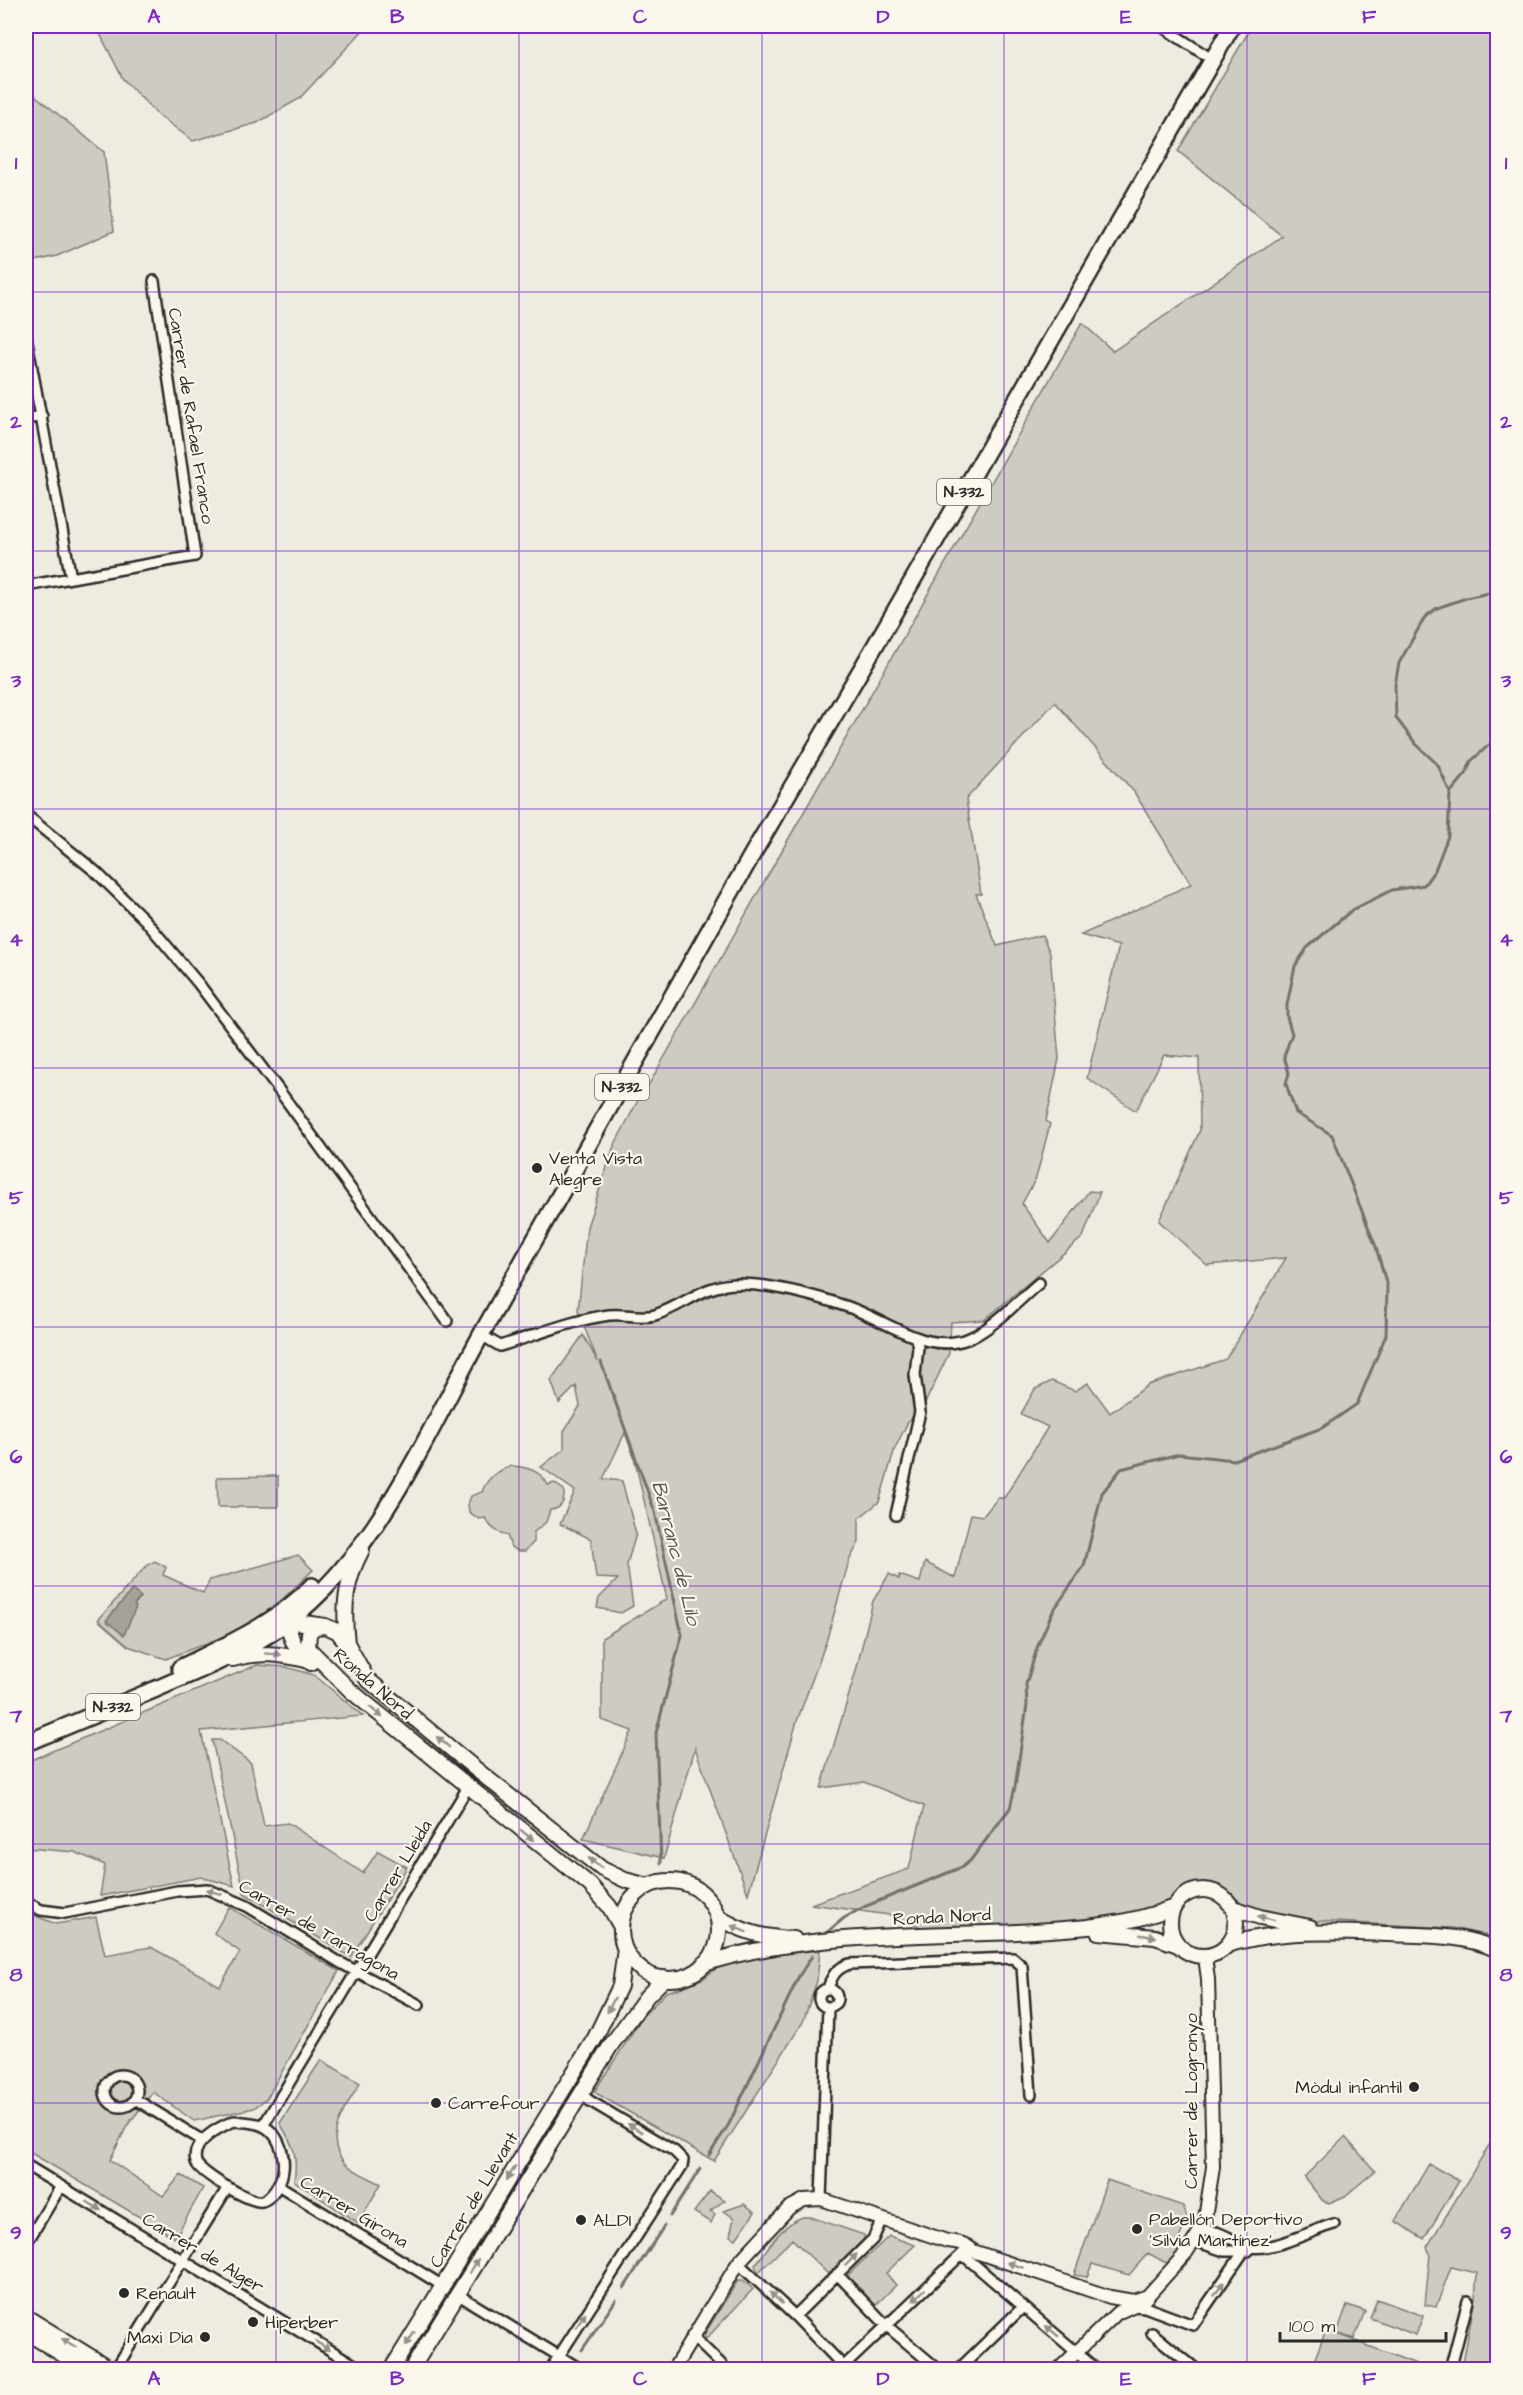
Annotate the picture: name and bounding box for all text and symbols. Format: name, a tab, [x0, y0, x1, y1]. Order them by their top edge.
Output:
text: A	[148, 3, 161, 31]
text: B	[390, 3, 405, 31]
text: C	[633, 3, 648, 31]
text: D	[877, 3, 890, 31]
text: E	[1120, 3, 1132, 31]
text: F	[1362, 3, 1377, 31]
text: 1	[15, 149, 18, 177]
text: 1	[1505, 149, 1508, 177]
street label: Carrer de Rafael Franco	[162, 306, 220, 526]
text: 2	[9, 408, 22, 436]
text: 2	[1499, 408, 1512, 436]
road number: N-332	[937, 479, 991, 505]
text: 3	[10, 667, 22, 695]
text: 3	[1500, 667, 1512, 695]
text: 4	[9, 926, 23, 954]
text: 4	[1499, 926, 1513, 954]
road number: N-332	[595, 1074, 649, 1100]
place label: Venta Vista Alegre	[549, 1146, 642, 1193]
marker: Venta Vista Alegre	[530, 1161, 544, 1175]
text: 5	[9, 1184, 24, 1212]
text: 5	[1499, 1184, 1514, 1212]
text: 6	[10, 1443, 23, 1471]
text: 6	[1500, 1443, 1513, 1471]
water label: Barranc de Lilo	[645, 1478, 708, 1630]
street label: Ronda Nord	[328, 1642, 418, 1726]
one-way arrow	[264, 1649, 283, 1659]
road number: N-332	[86, 1694, 140, 1720]
text: 7	[9, 1702, 23, 1730]
text: 7	[1499, 1702, 1513, 1730]
one-way arrow	[368, 1705, 384, 1718]
one-way arrow	[436, 1736, 451, 1749]
street label: Carrer Lleida	[358, 1815, 438, 1927]
one-way arrow	[519, 1828, 535, 1841]
one-way arrow	[587, 1857, 603, 1870]
street label: Carrer de Tarragona	[234, 1874, 404, 1987]
one-way arrow	[205, 1887, 223, 1896]
street label: Ronda Nord	[892, 1902, 992, 1932]
one-way arrow	[1257, 1912, 1275, 1922]
one-way arrow	[730, 1924, 748, 1934]
one-way arrow	[1138, 1932, 1157, 1941]
text: 8	[10, 1961, 23, 1989]
text: 8	[1500, 1961, 1513, 1989]
one-way arrow	[606, 1996, 615, 2013]
street label: Carrer de Logronyo	[1179, 2013, 1205, 2189]
place label: Mòdul infantil	[1295, 2075, 1402, 2100]
marker: Mòdul infantil	[1407, 2080, 1421, 2094]
place label: Carrefour	[448, 2091, 539, 2116]
marker: Carrefour	[429, 2096, 443, 2110]
one-way arrow	[626, 2123, 643, 2133]
street label: Carrer de Llevant	[423, 2127, 525, 2273]
one-way arrow	[506, 2165, 517, 2181]
street label: Carrer Girona	[295, 2170, 413, 2254]
one-way arrow	[86, 2201, 102, 2212]
street label: Carrer de Alger	[137, 2207, 269, 2300]
place label: Pabellón Deportivo 'Silvia Martínez'	[1149, 2207, 1302, 2253]
place label: ALDI	[593, 2208, 631, 2233]
marker: ALDI	[574, 2213, 588, 2227]
text: 9	[10, 2219, 22, 2247]
text: 9	[1500, 2219, 1512, 2247]
marker: Pabellón Deportivo 'Silvia Martínez'	[1130, 2222, 1144, 2236]
one-way arrow	[844, 2253, 859, 2267]
one-way arrow	[469, 2258, 480, 2274]
one-way arrow	[1005, 2260, 1023, 2269]
place label: Renault	[136, 2281, 197, 2306]
one-way arrow	[1213, 2281, 1225, 2297]
marker: Renault	[117, 2286, 131, 2300]
one-way arrow	[912, 2288, 927, 2302]
one-way arrow	[769, 2291, 784, 2305]
scale bar	[1280, 2305, 1446, 2343]
place label: Hiperber	[265, 2310, 338, 2335]
one-way arrow	[575, 2313, 587, 2329]
text: 100 m	[1289, 2314, 1335, 2339]
marker: Hiperber	[246, 2315, 260, 2329]
place label: Maxi Dia	[127, 2325, 193, 2350]
one-way arrow	[1044, 2325, 1060, 2338]
marker: Maxi Dia	[198, 2330, 212, 2344]
one-way arrow	[405, 2331, 416, 2347]
one-way arrow	[61, 2338, 77, 2349]
one-way arrow	[315, 2340, 331, 2351]
text: A	[148, 2365, 161, 2393]
text: B	[390, 2365, 405, 2393]
text: C	[633, 2365, 648, 2393]
text: D	[877, 2365, 890, 2393]
text: E	[1120, 2365, 1132, 2393]
text: F	[1362, 2365, 1377, 2393]

